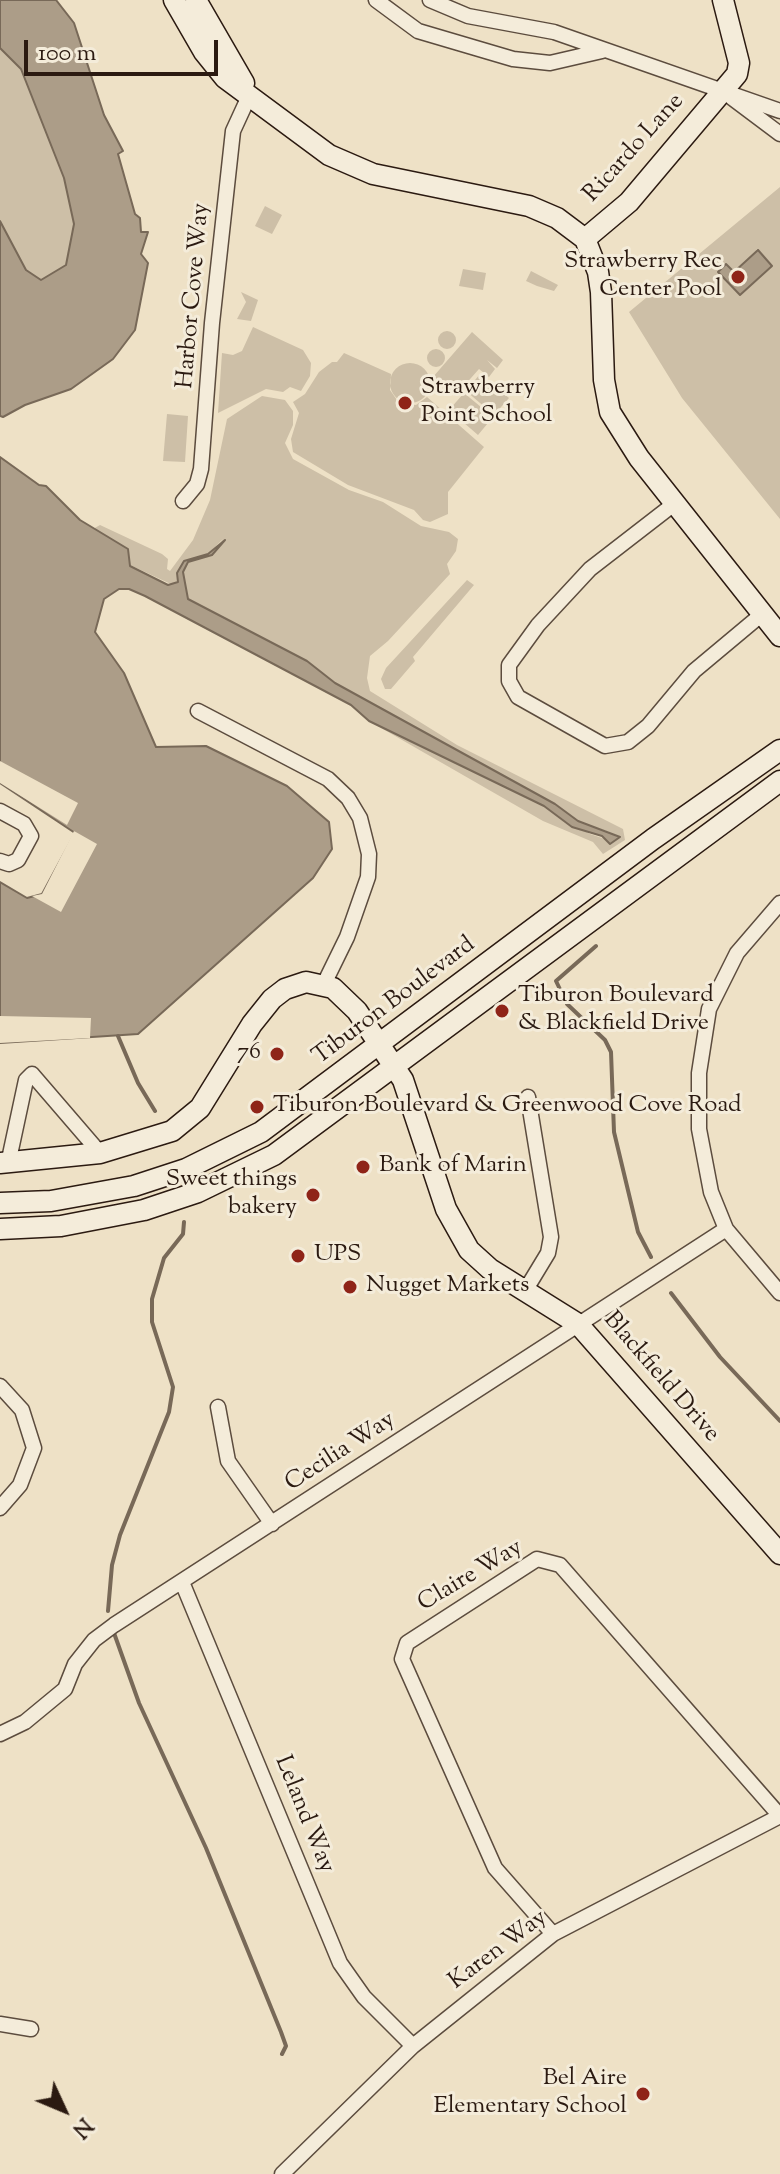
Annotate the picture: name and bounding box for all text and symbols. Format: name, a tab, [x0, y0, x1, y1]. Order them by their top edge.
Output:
scale bar	[28, 24, 222, 74]
text: 100 m	[38, 37, 96, 71]
street label: Ricardo Lane	[579, 89, 691, 209]
street label: Harbor Cove Way	[173, 202, 217, 390]
place label: Strawberry Rec Center Pool	[564, 249, 722, 305]
marker: Strawberry Rec Center Pool	[729, 268, 747, 286]
place label: Strawberry Point School	[421, 375, 552, 431]
marker: Strawberry Point School	[396, 394, 414, 412]
street label: Tiburon Boulevard	[308, 932, 482, 1072]
place label: Tiburon Boulevard & Blackfield Drive	[518, 983, 714, 1039]
marker: Tiburon Boulevard & Blackfield Drive	[493, 1002, 511, 1020]
place label: 76	[237, 1040, 261, 1068]
marker: 76	[268, 1045, 286, 1063]
place label: Tiburon Boulevard & Greenwood Cove Road	[273, 1093, 742, 1121]
marker: Tiburon Boulevard & Greenwood Cove Road	[248, 1098, 266, 1116]
place label: Bank of Marin	[379, 1153, 527, 1181]
marker: Bank of Marin	[354, 1158, 372, 1176]
place label: Sweet things bakery	[166, 1167, 297, 1223]
marker: Sweet things bakery	[304, 1186, 322, 1204]
place label: UPS	[314, 1242, 361, 1270]
marker: UPS	[289, 1247, 307, 1265]
place label: Nugget Markets	[366, 1273, 529, 1301]
marker: Nugget Markets	[341, 1278, 359, 1296]
street label: Blackfield Drive	[596, 1307, 724, 1449]
street label: Cecilia Way	[281, 1407, 401, 1499]
street label: Claire Way	[413, 1535, 529, 1619]
street label: Leland Way	[266, 1752, 340, 1878]
street label: Karen Way	[444, 1905, 554, 1997]
place label: Bel Aire Elementary School	[433, 2066, 627, 2122]
north arrow	[24, 2070, 104, 2150]
marker: Bel Aire Elementary School	[634, 2085, 652, 2103]
text: N	[64, 2109, 99, 2144]

